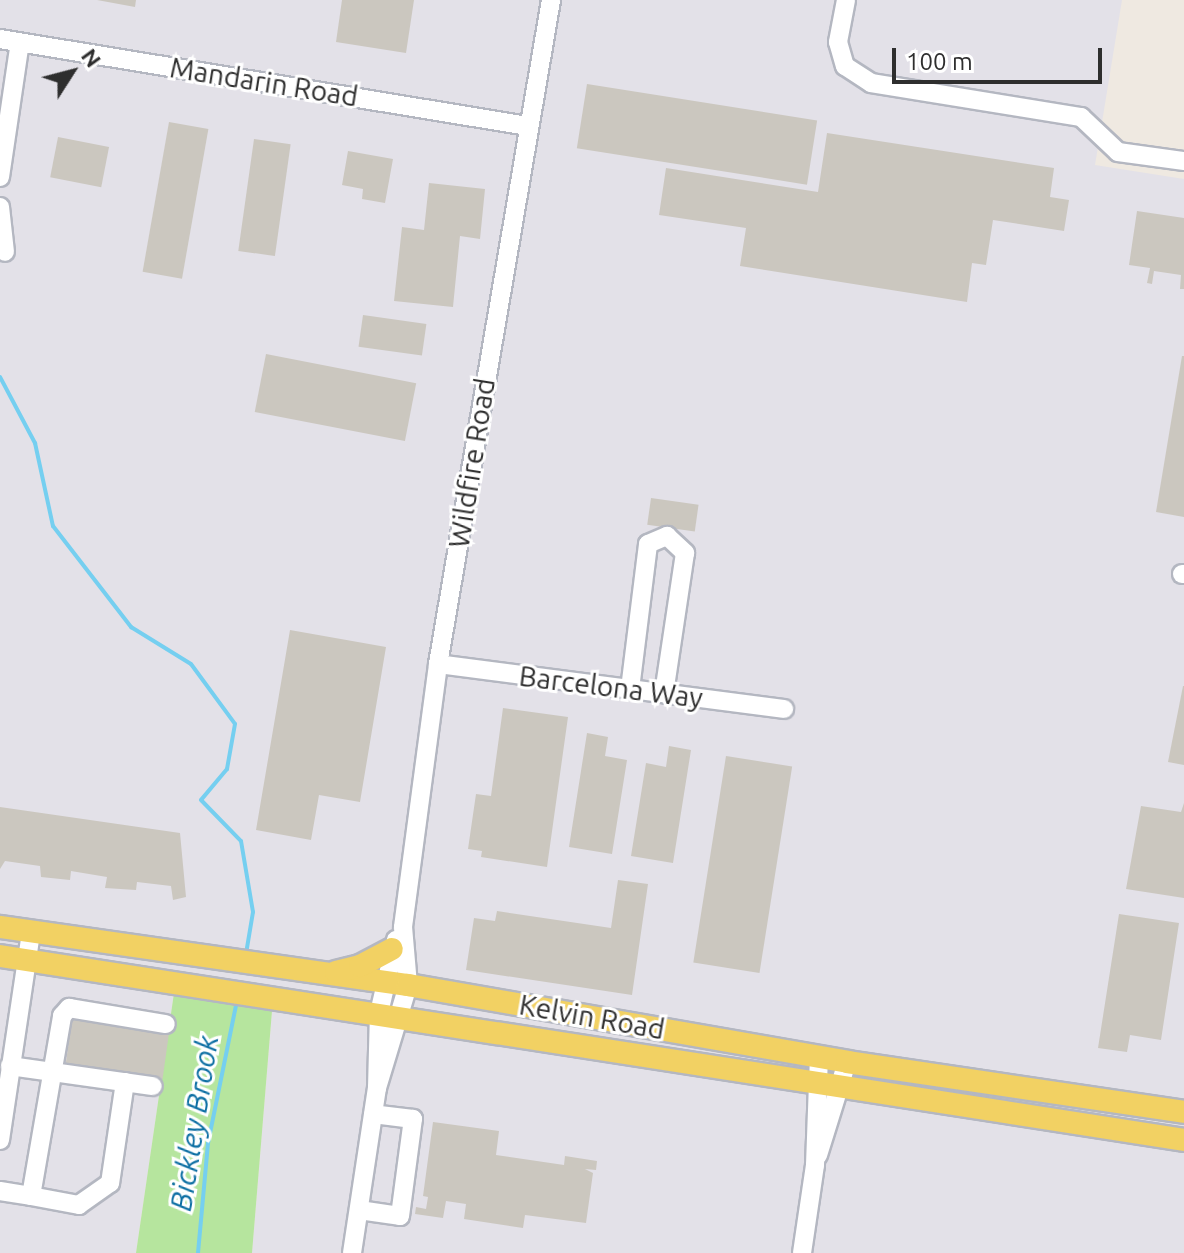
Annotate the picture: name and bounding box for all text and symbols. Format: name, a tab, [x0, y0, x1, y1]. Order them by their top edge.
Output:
north arrow	[32, 32, 112, 112]
scale bar	[896, 32, 1106, 82]
text: N	[77, 44, 107, 72]
text: 100 m	[906, 48, 973, 75]
street label: Mandarin Road	[168, 51, 360, 113]
street label: Wildfire Road	[442, 376, 502, 550]
street label: Barcelona Way	[517, 659, 705, 715]
street label: Kelvin Road	[517, 988, 667, 1046]
water label: Bickley Brook	[162, 1033, 226, 1213]

